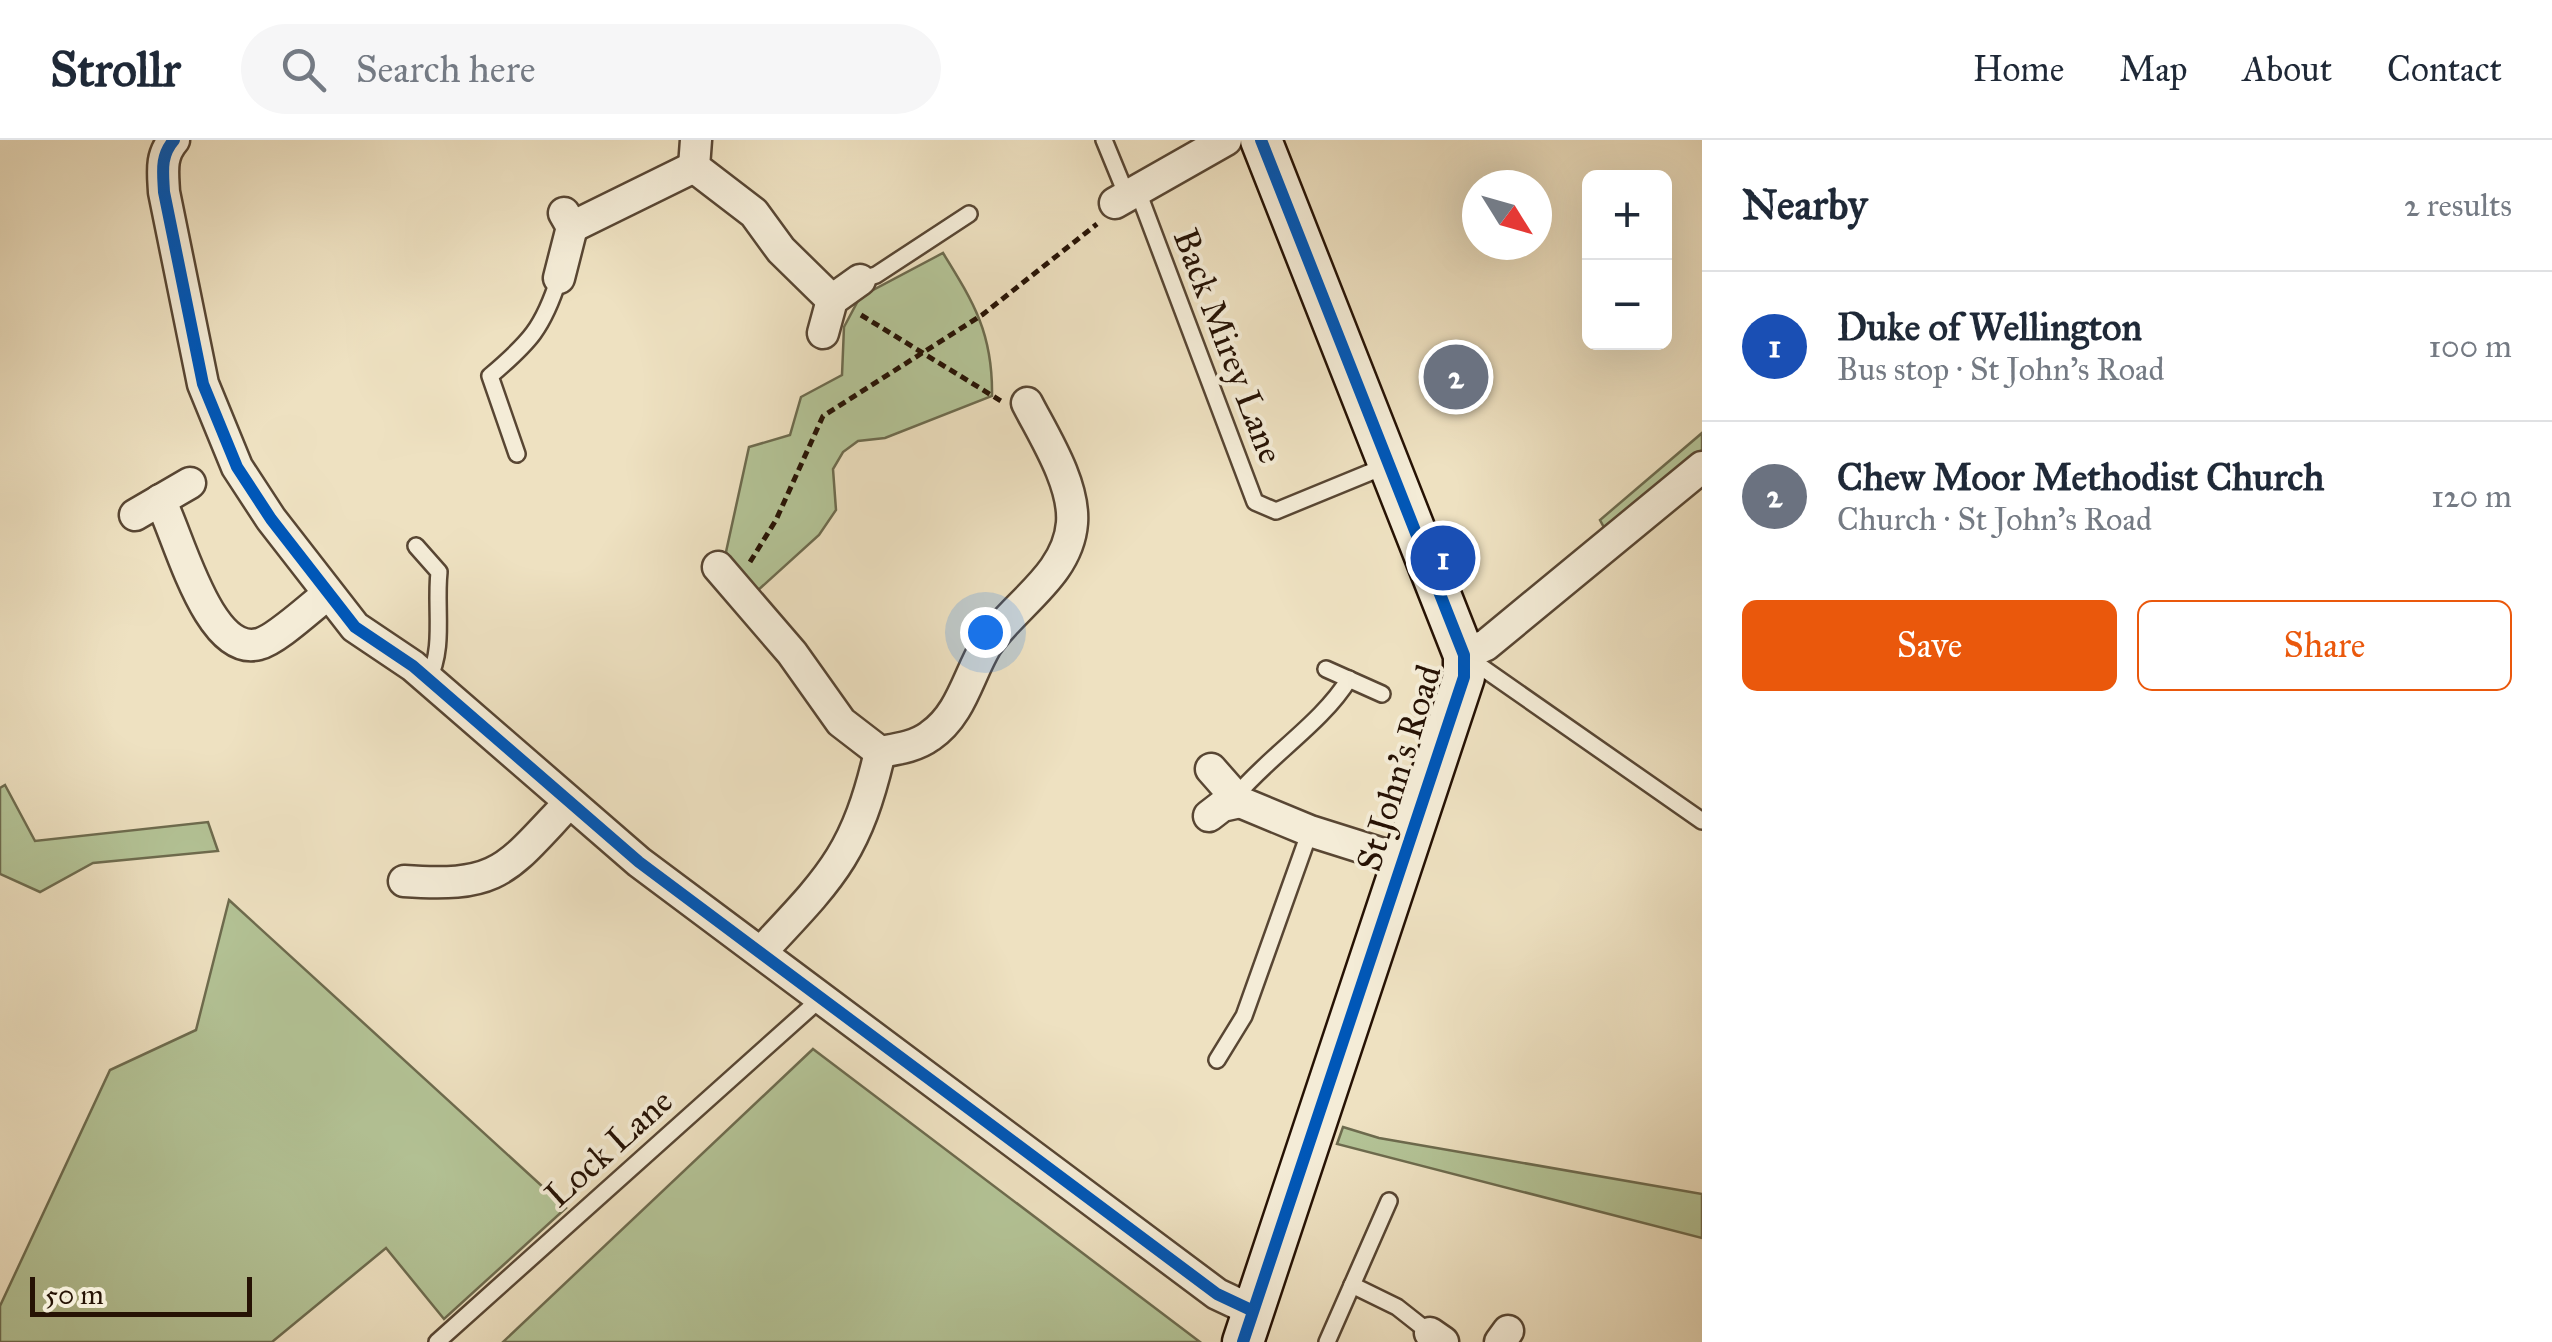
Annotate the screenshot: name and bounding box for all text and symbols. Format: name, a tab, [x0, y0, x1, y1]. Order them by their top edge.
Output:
search box	[241, 24, 941, 114]
text: Strollr	[50, 40, 181, 99]
icon: search	[276, 42, 331, 97]
text: Search here	[356, 46, 535, 92]
text: Home	[1973, 48, 2064, 91]
text: Map	[2119, 48, 2188, 91]
text: About	[2243, 48, 2332, 91]
text: Contact	[2387, 48, 2502, 91]
north arrow	[1462, 170, 1552, 260]
map controls	[1582, 170, 1672, 350]
button: +	[1582, 170, 1672, 260]
text: Nearby	[1742, 179, 1867, 231]
text: 2 results	[2404, 186, 2512, 225]
street label: Back Mirey Lane	[1164, 223, 1292, 469]
button: −	[1582, 260, 1672, 350]
text: Duke of Wellington	[1837, 304, 2142, 350]
text: 1	[1768, 327, 1781, 366]
text: 100 m	[2428, 327, 2512, 366]
pin: 2	[1424, 340, 1488, 414]
text: Bus stop · St John's Road	[1837, 350, 2165, 389]
text: Chew Moor Methodist Church	[1837, 454, 2325, 500]
text: 2	[1767, 477, 1782, 516]
text: 120 m	[2431, 477, 2512, 516]
text: Church · St John's Road	[1837, 500, 2152, 539]
pin: 1	[1410, 520, 1476, 596]
button: Save	[1742, 600, 2117, 691]
button: Share	[2137, 600, 2512, 691]
your location	[960, 607, 1011, 658]
street label: St John's Road	[1347, 659, 1451, 876]
street label: Lock Lane	[536, 1080, 682, 1216]
scale bar	[30, 1272, 252, 1316]
text: 50 m	[45, 1277, 104, 1312]

